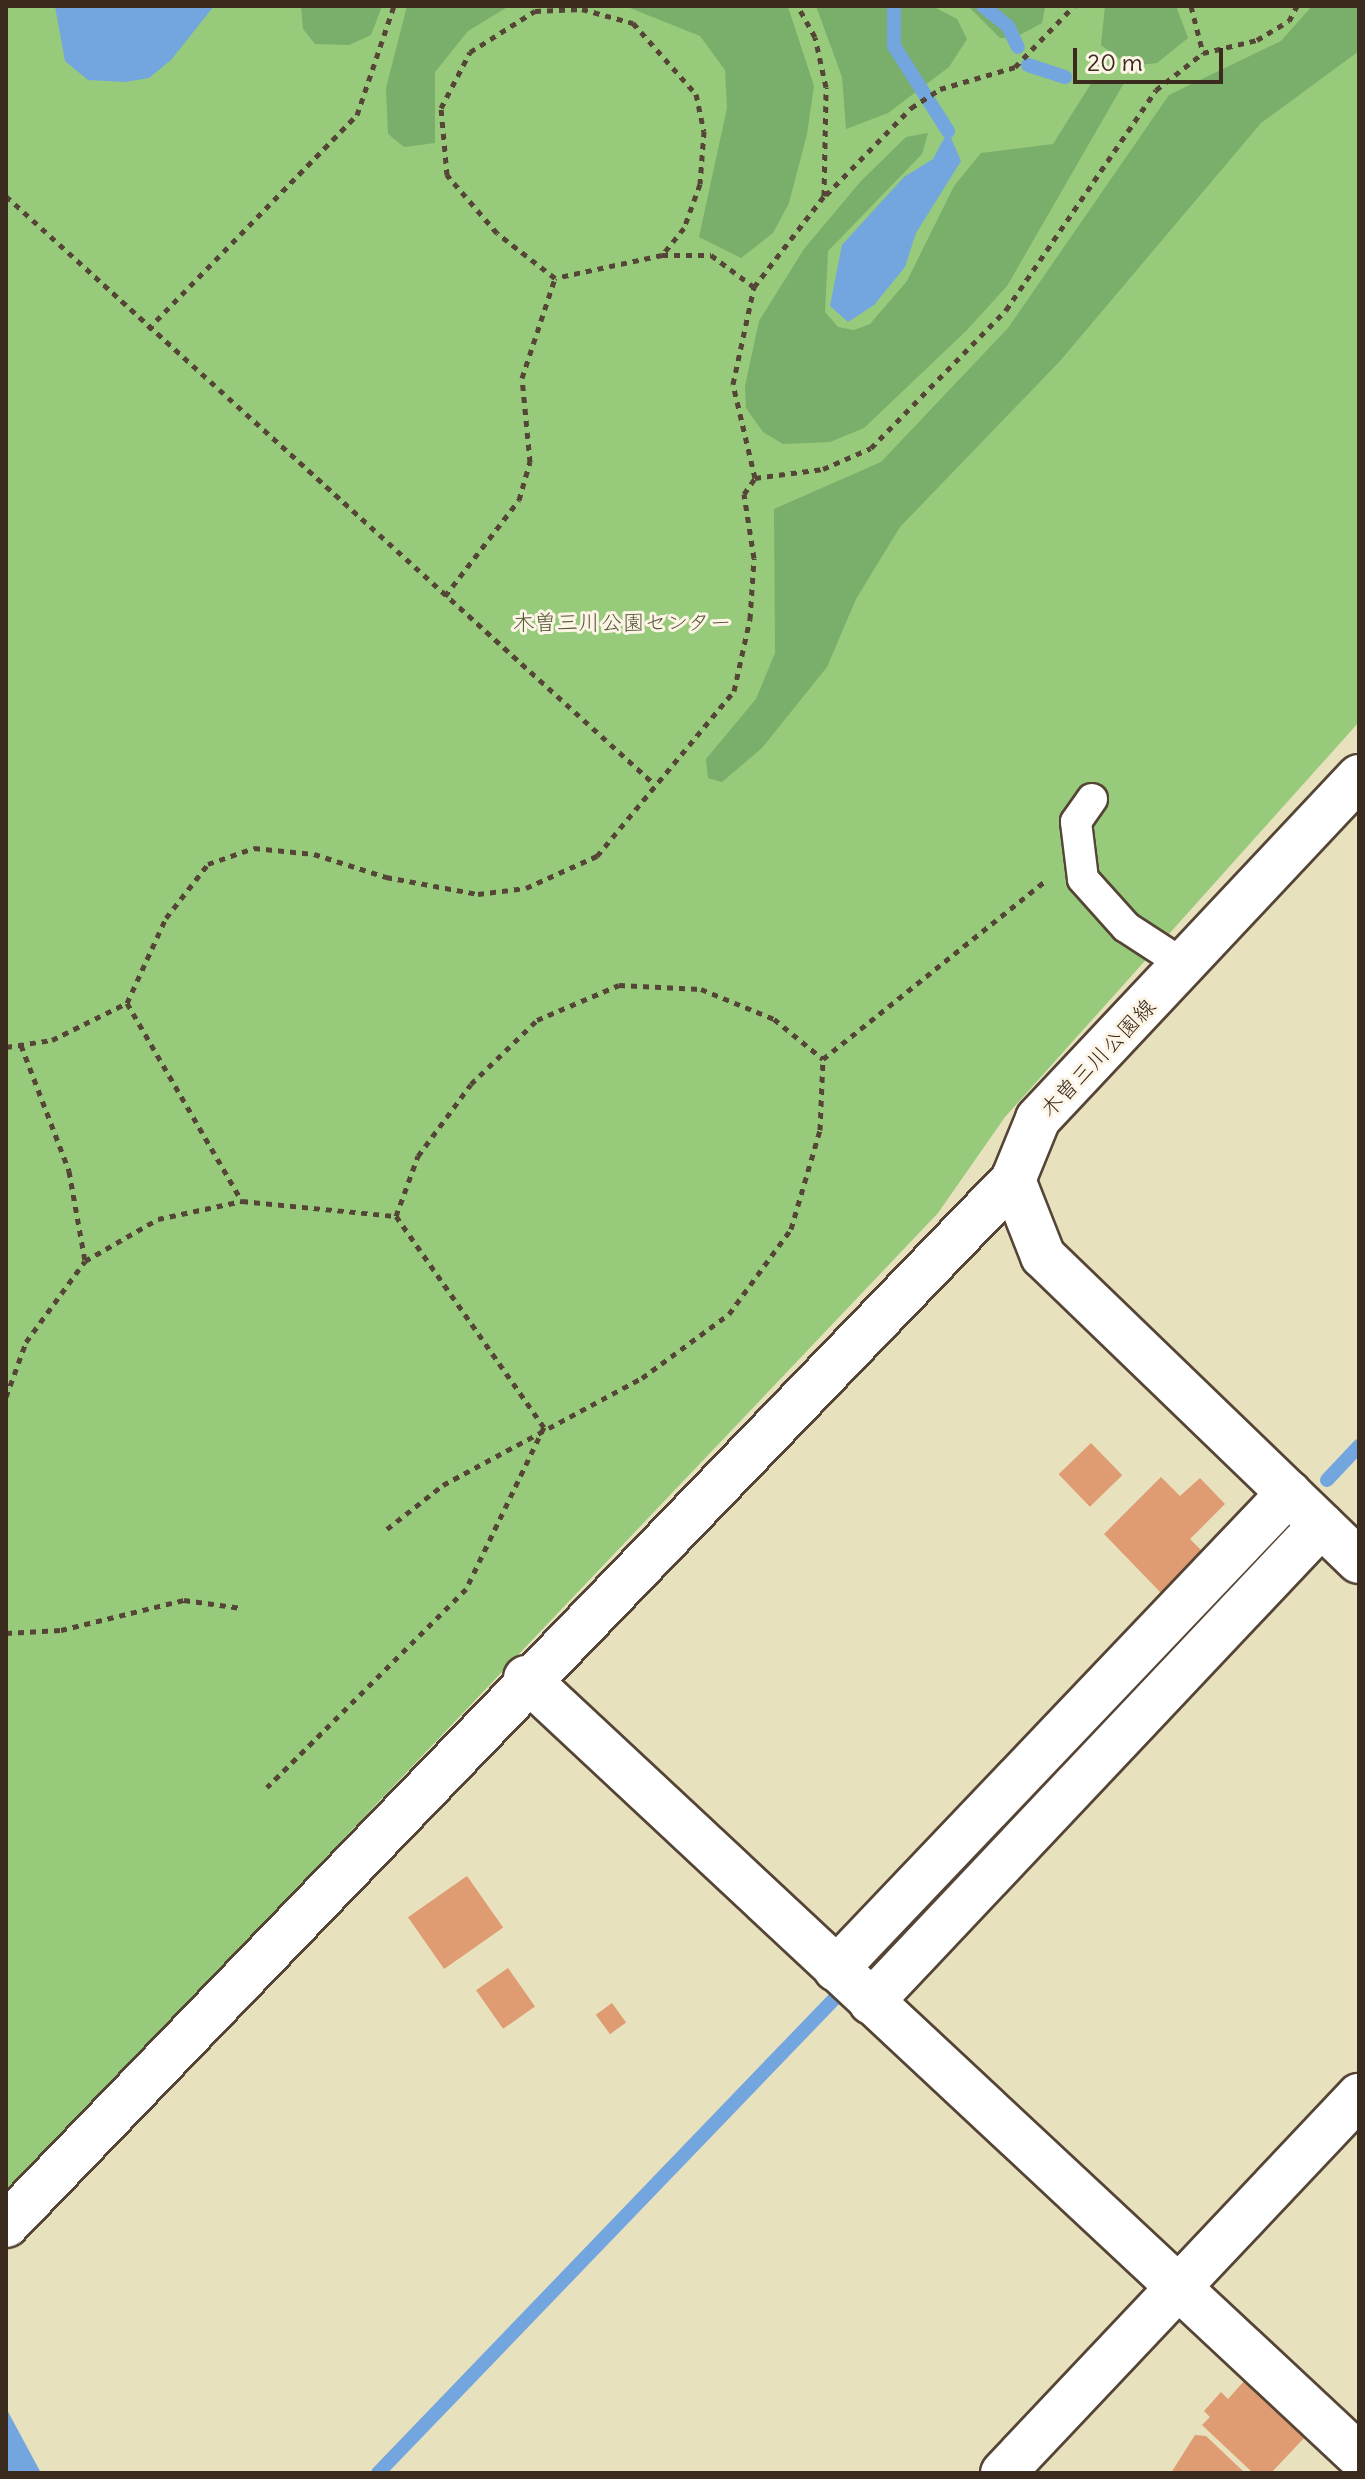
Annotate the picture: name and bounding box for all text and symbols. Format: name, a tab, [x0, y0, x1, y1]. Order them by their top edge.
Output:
scale bar	[1077, 32, 1227, 82]
text: 20 m	[1087, 47, 1143, 77]
park label: 木曽三川公園センター	[512, 610, 732, 636]
street label: 木曽三川公園線	[1035, 993, 1161, 1123]

